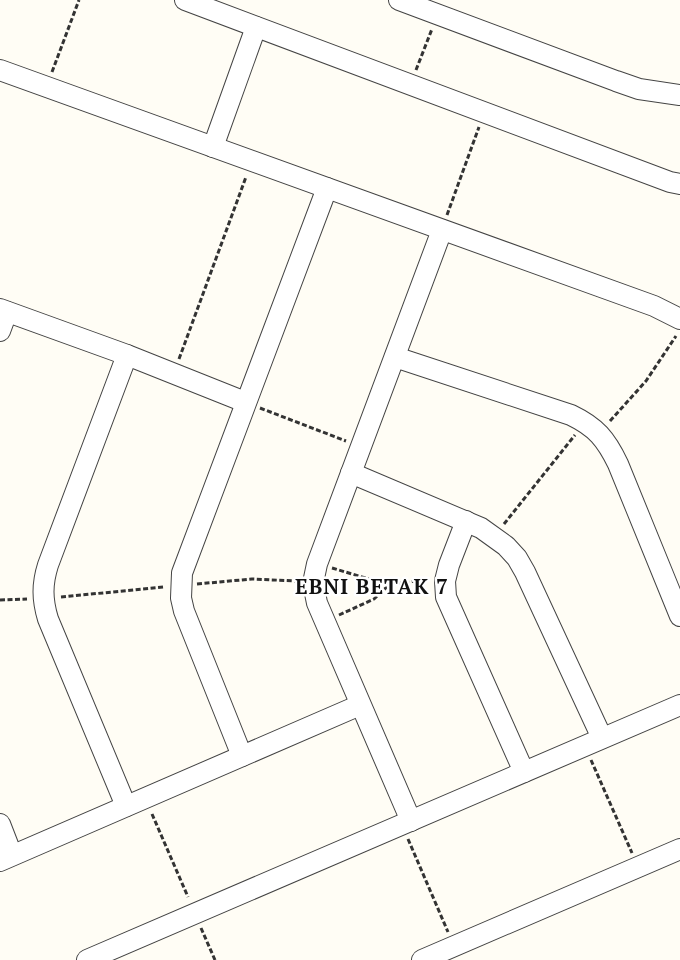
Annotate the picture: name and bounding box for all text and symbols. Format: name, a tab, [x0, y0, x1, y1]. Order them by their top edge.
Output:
district label: EBNI BETAK 7	[295, 572, 449, 600]

